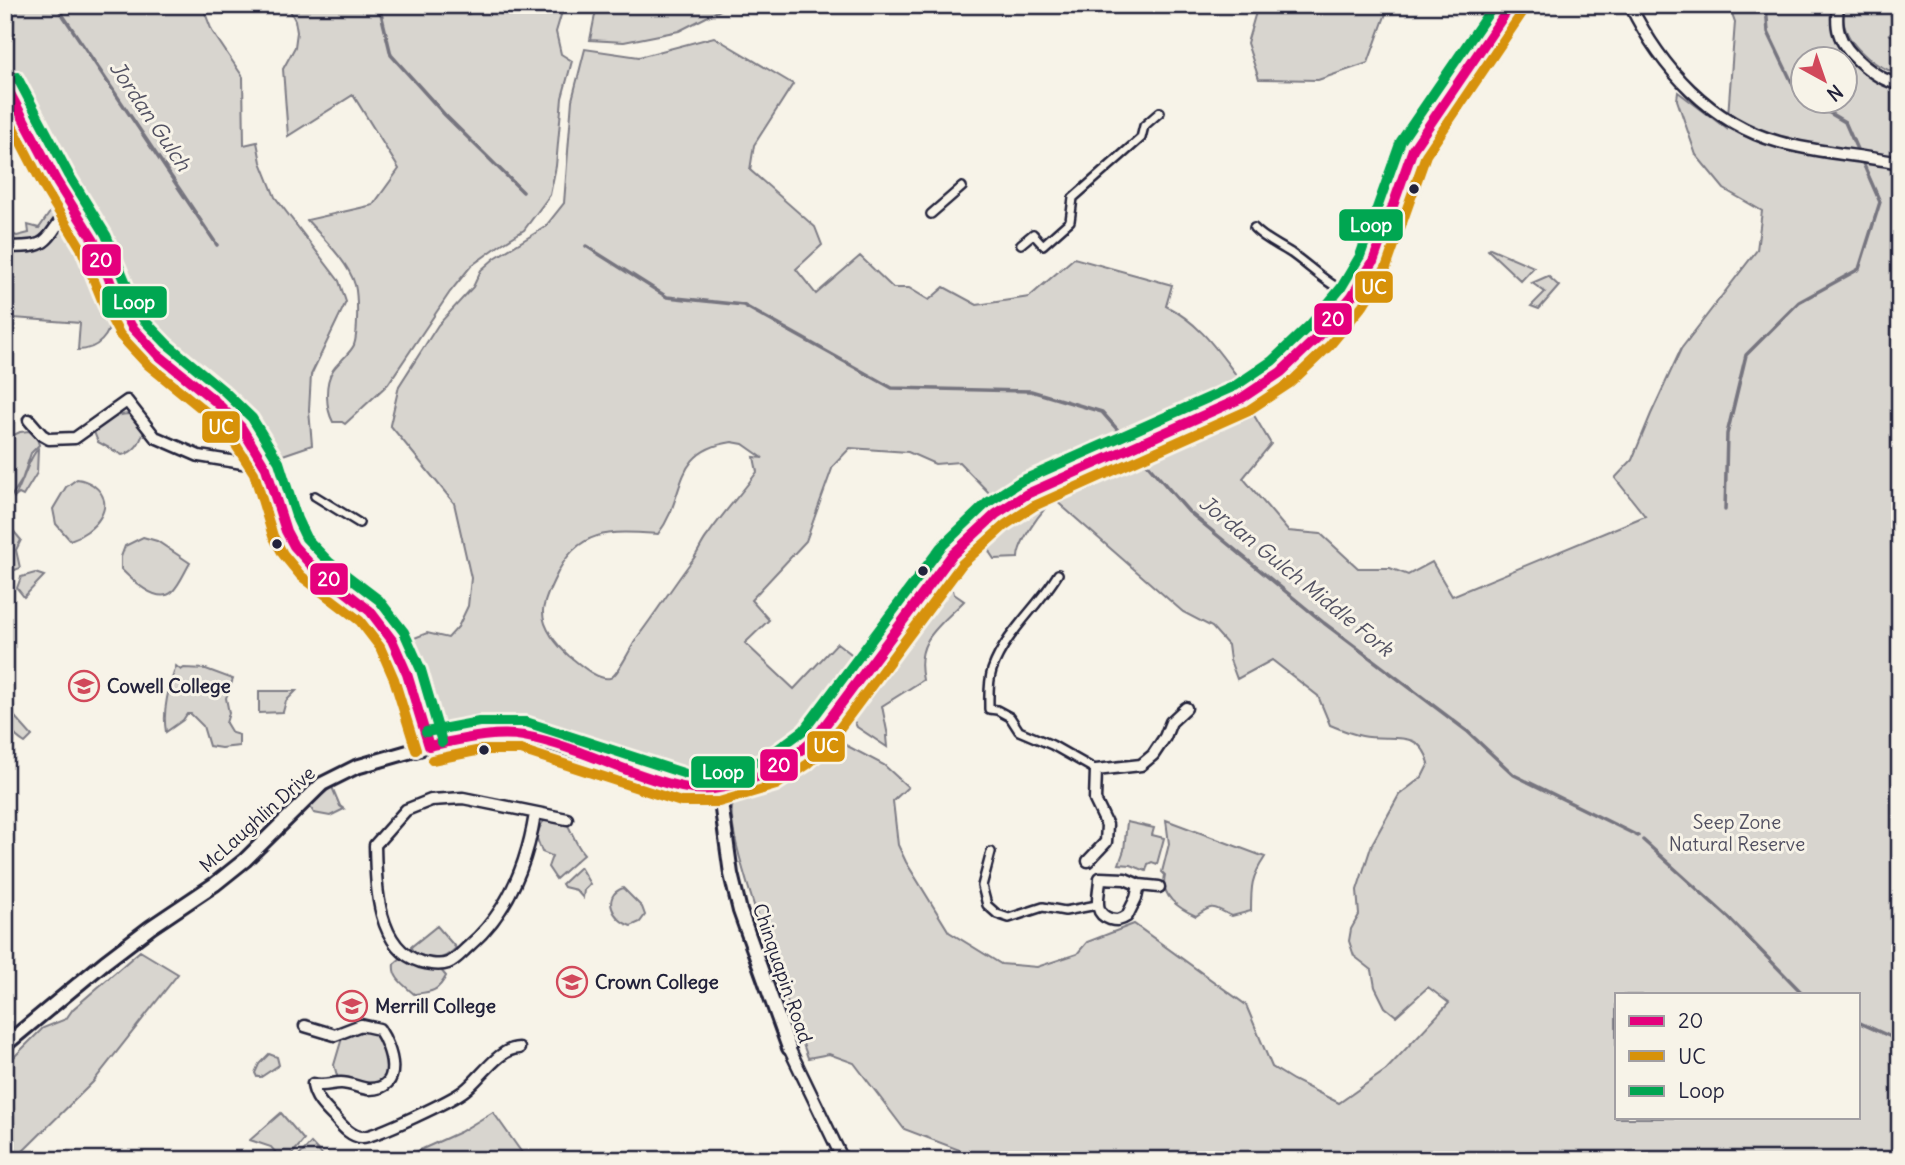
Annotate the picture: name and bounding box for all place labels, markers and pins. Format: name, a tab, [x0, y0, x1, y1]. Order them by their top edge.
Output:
unlabelled marker	[1407, 182, 1421, 196]
unlabelled marker	[270, 537, 284, 551]
unlabelled marker	[916, 564, 930, 578]
school or university icon: Cowell College	[67, 669, 101, 703]
place label: Cowell College	[107, 674, 231, 698]
unlabelled marker	[477, 743, 491, 757]
school or university icon: Crown College	[555, 965, 589, 999]
place label: Crown College	[595, 970, 719, 994]
school or university icon: Merrill College	[335, 989, 369, 1023]
place label: Merrill College	[375, 994, 496, 1018]

